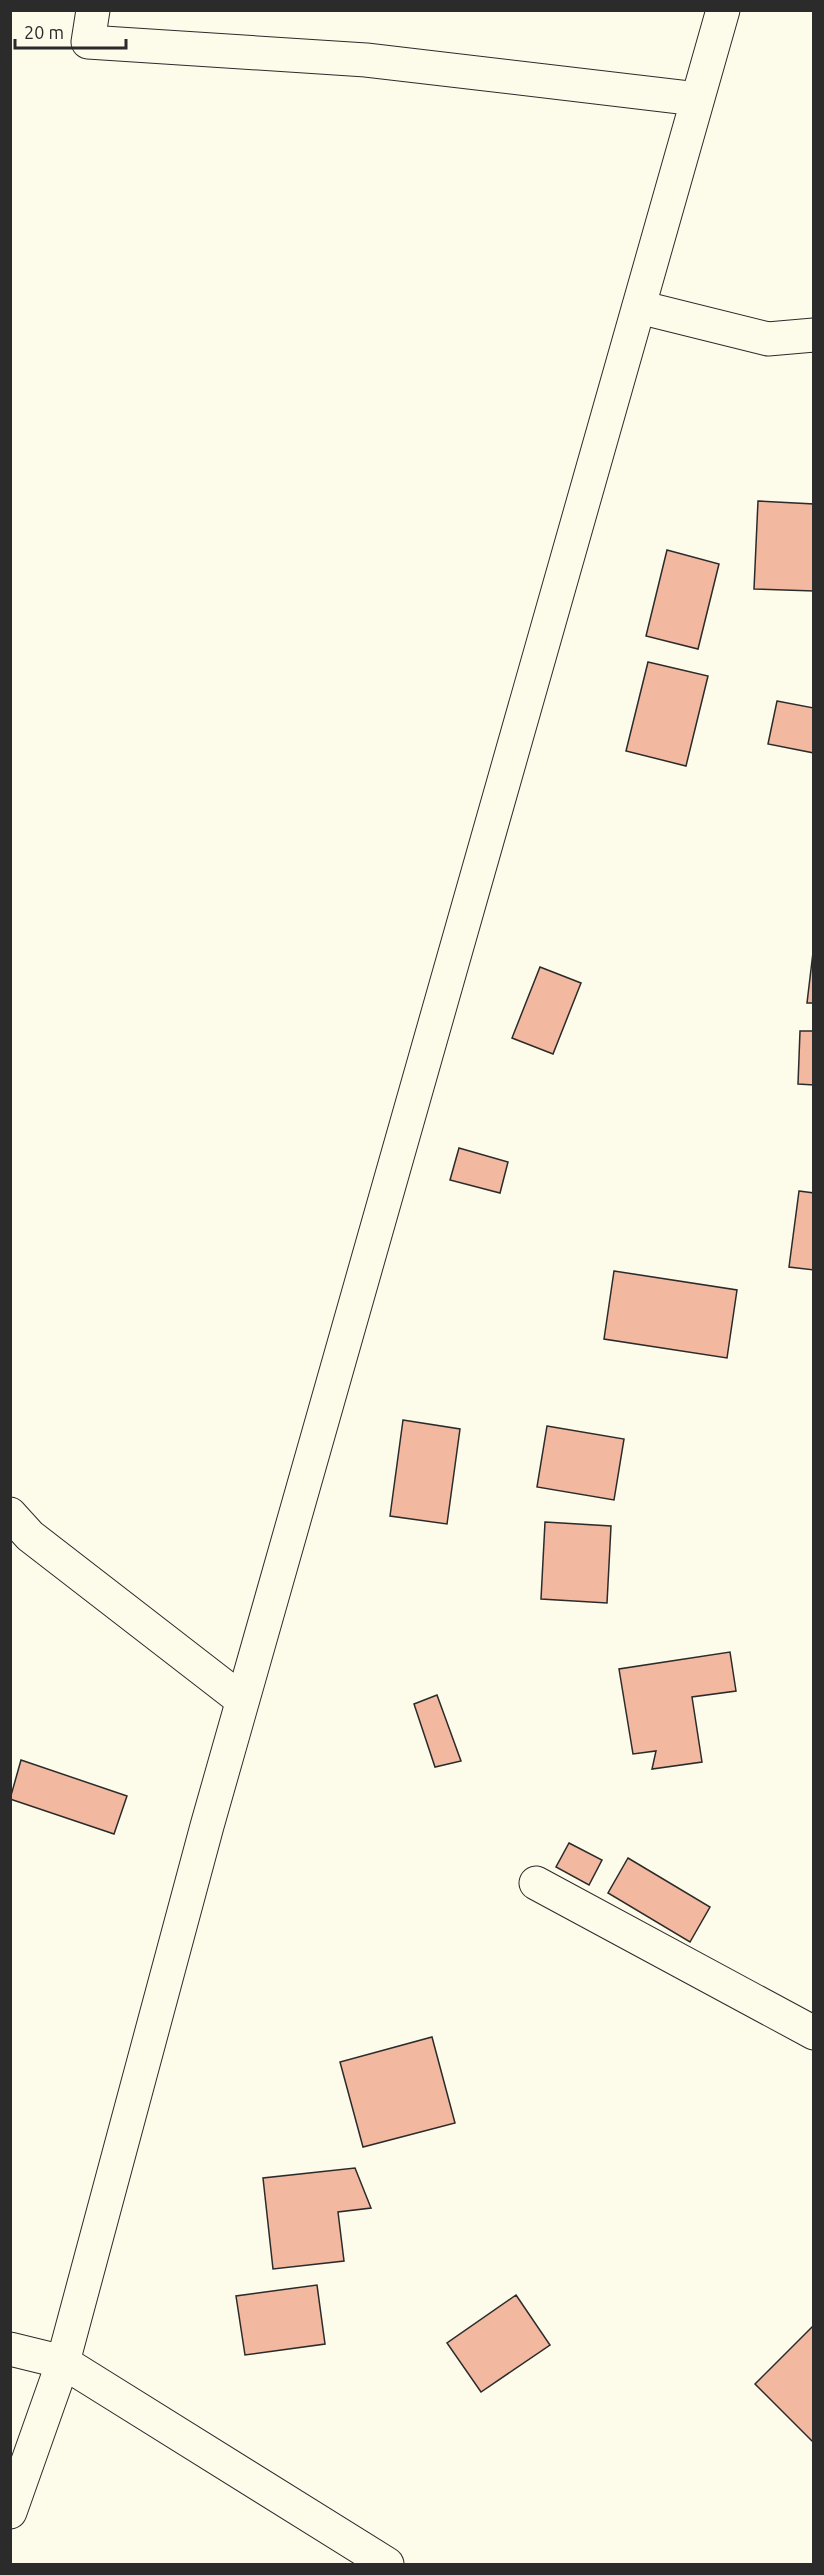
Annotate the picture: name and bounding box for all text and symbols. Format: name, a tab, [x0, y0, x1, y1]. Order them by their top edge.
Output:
scale bar	[15, 12, 126, 50]
text: 20 m	[24, 22, 64, 42]

